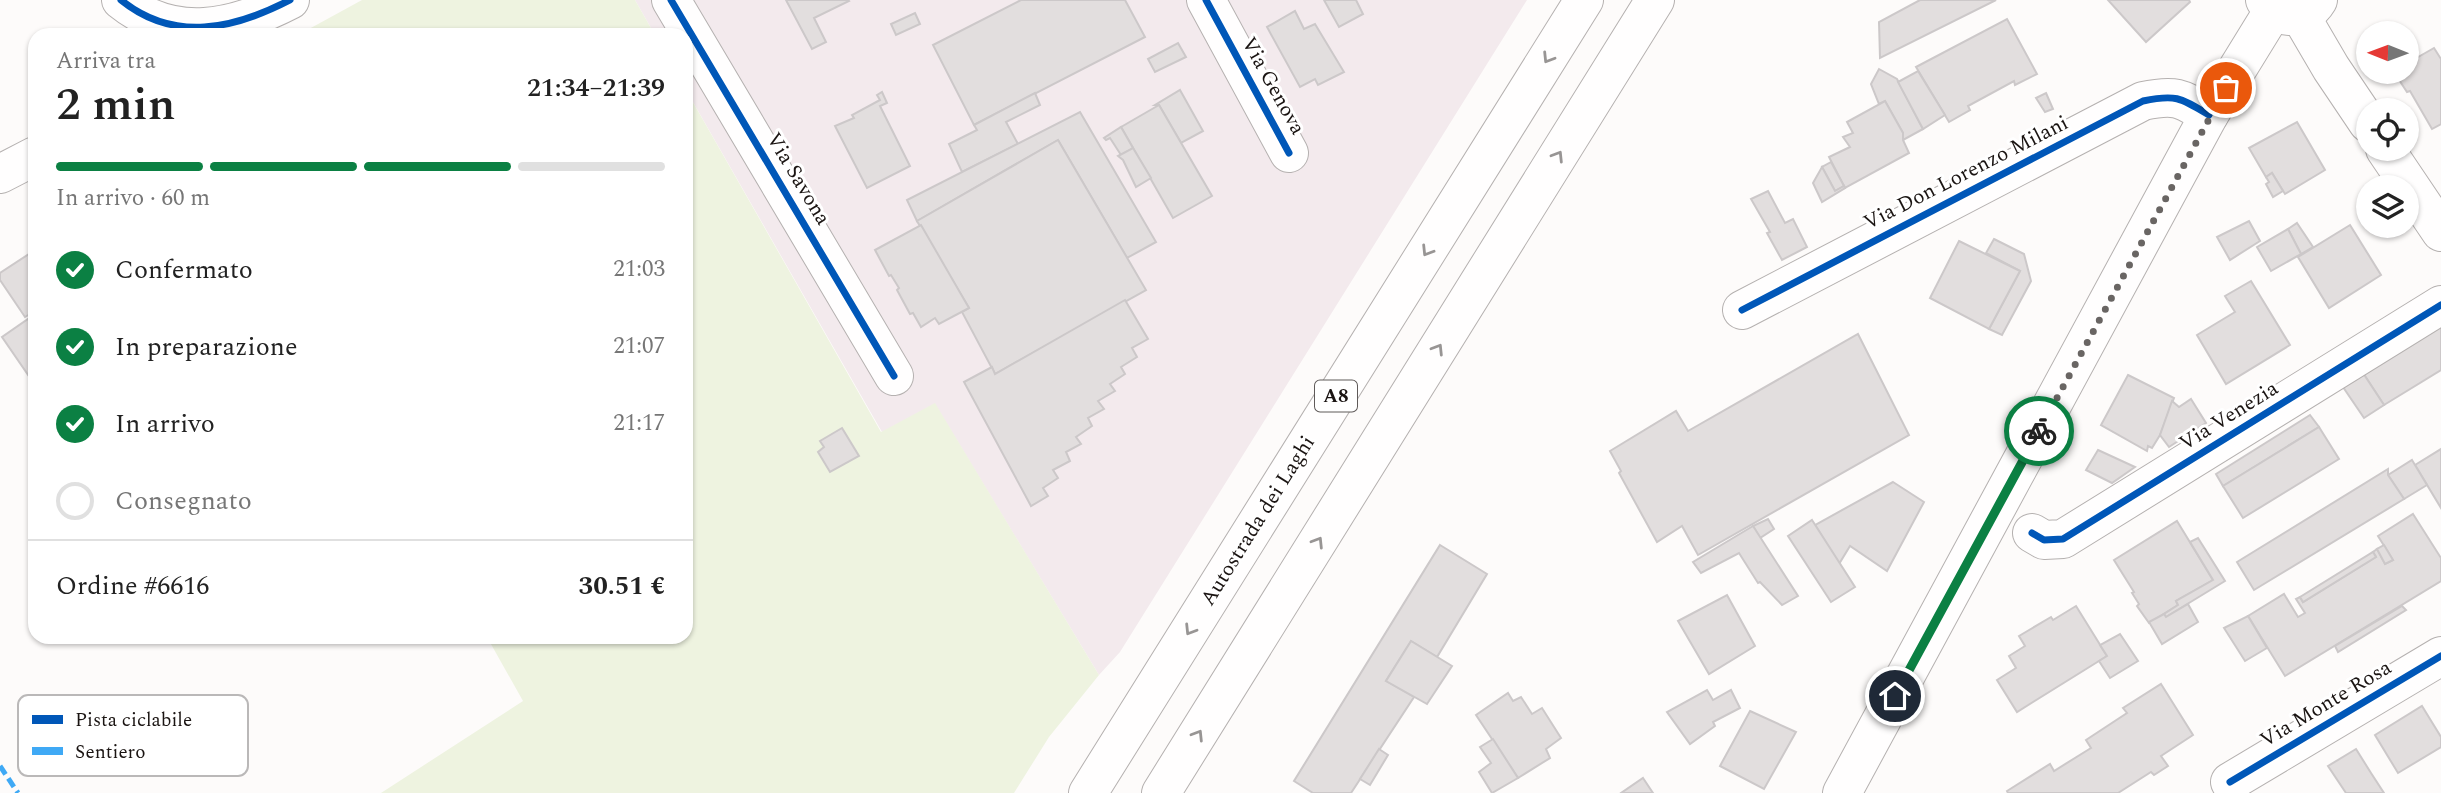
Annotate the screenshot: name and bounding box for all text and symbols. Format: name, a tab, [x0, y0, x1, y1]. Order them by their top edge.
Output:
north arrow	[2356, 21, 2418, 84]
map controls	[2356, 21, 2419, 238]
street label: Via Genova	[1233, 31, 1313, 142]
text: Arriva tra	[56, 44, 156, 79]
one-way arrow	[1543, 50, 1556, 63]
pin	[2196, 58, 2256, 118]
text: 21:34–21:39	[527, 68, 665, 108]
icon: bag	[2207, 69, 2245, 107]
text: 2 min	[56, 70, 175, 140]
button: locate	[2356, 98, 2419, 161]
street label: Via Don Lorenzo Milani	[1858, 107, 2074, 239]
street label: Via Savona	[758, 126, 839, 232]
one-way arrow	[1550, 150, 1563, 163]
button: layers	[2356, 175, 2419, 238]
text: In arrivo · 60 m	[56, 181, 210, 216]
one-way arrow	[1423, 243, 1436, 256]
text: Confermato	[115, 250, 253, 290]
icon: check	[56, 251, 94, 289]
text: 21:03	[613, 252, 665, 287]
text: In preparazione	[115, 327, 297, 367]
icon: check	[56, 328, 94, 366]
text: 21:07	[613, 329, 665, 364]
one-way arrow	[1429, 343, 1442, 356]
street label: Via Venezia	[2173, 372, 2285, 459]
road number: A8	[1315, 380, 1357, 412]
courier	[2004, 396, 2074, 466]
text: In arrivo	[115, 404, 215, 444]
icon: check	[56, 405, 94, 443]
text: 21:17	[613, 406, 665, 441]
icon: bike	[2020, 412, 2058, 450]
street label: Autostrada dei Laghi	[1193, 430, 1323, 612]
text: Consegnato	[115, 481, 252, 521]
one-way arrow	[1309, 536, 1322, 549]
text: Ordine #6616	[56, 566, 209, 606]
text: 30.51 €	[579, 566, 665, 606]
one-way arrow	[1185, 623, 1198, 636]
street label: Via Monte Rosa	[2254, 652, 2399, 756]
pin	[1865, 666, 1925, 726]
icon: home	[1876, 677, 1914, 715]
legend	[18, 695, 248, 776]
text: Pista ciclabile	[75, 706, 192, 735]
one-way arrow	[1189, 730, 1202, 743]
text: Sentiero	[75, 738, 145, 767]

